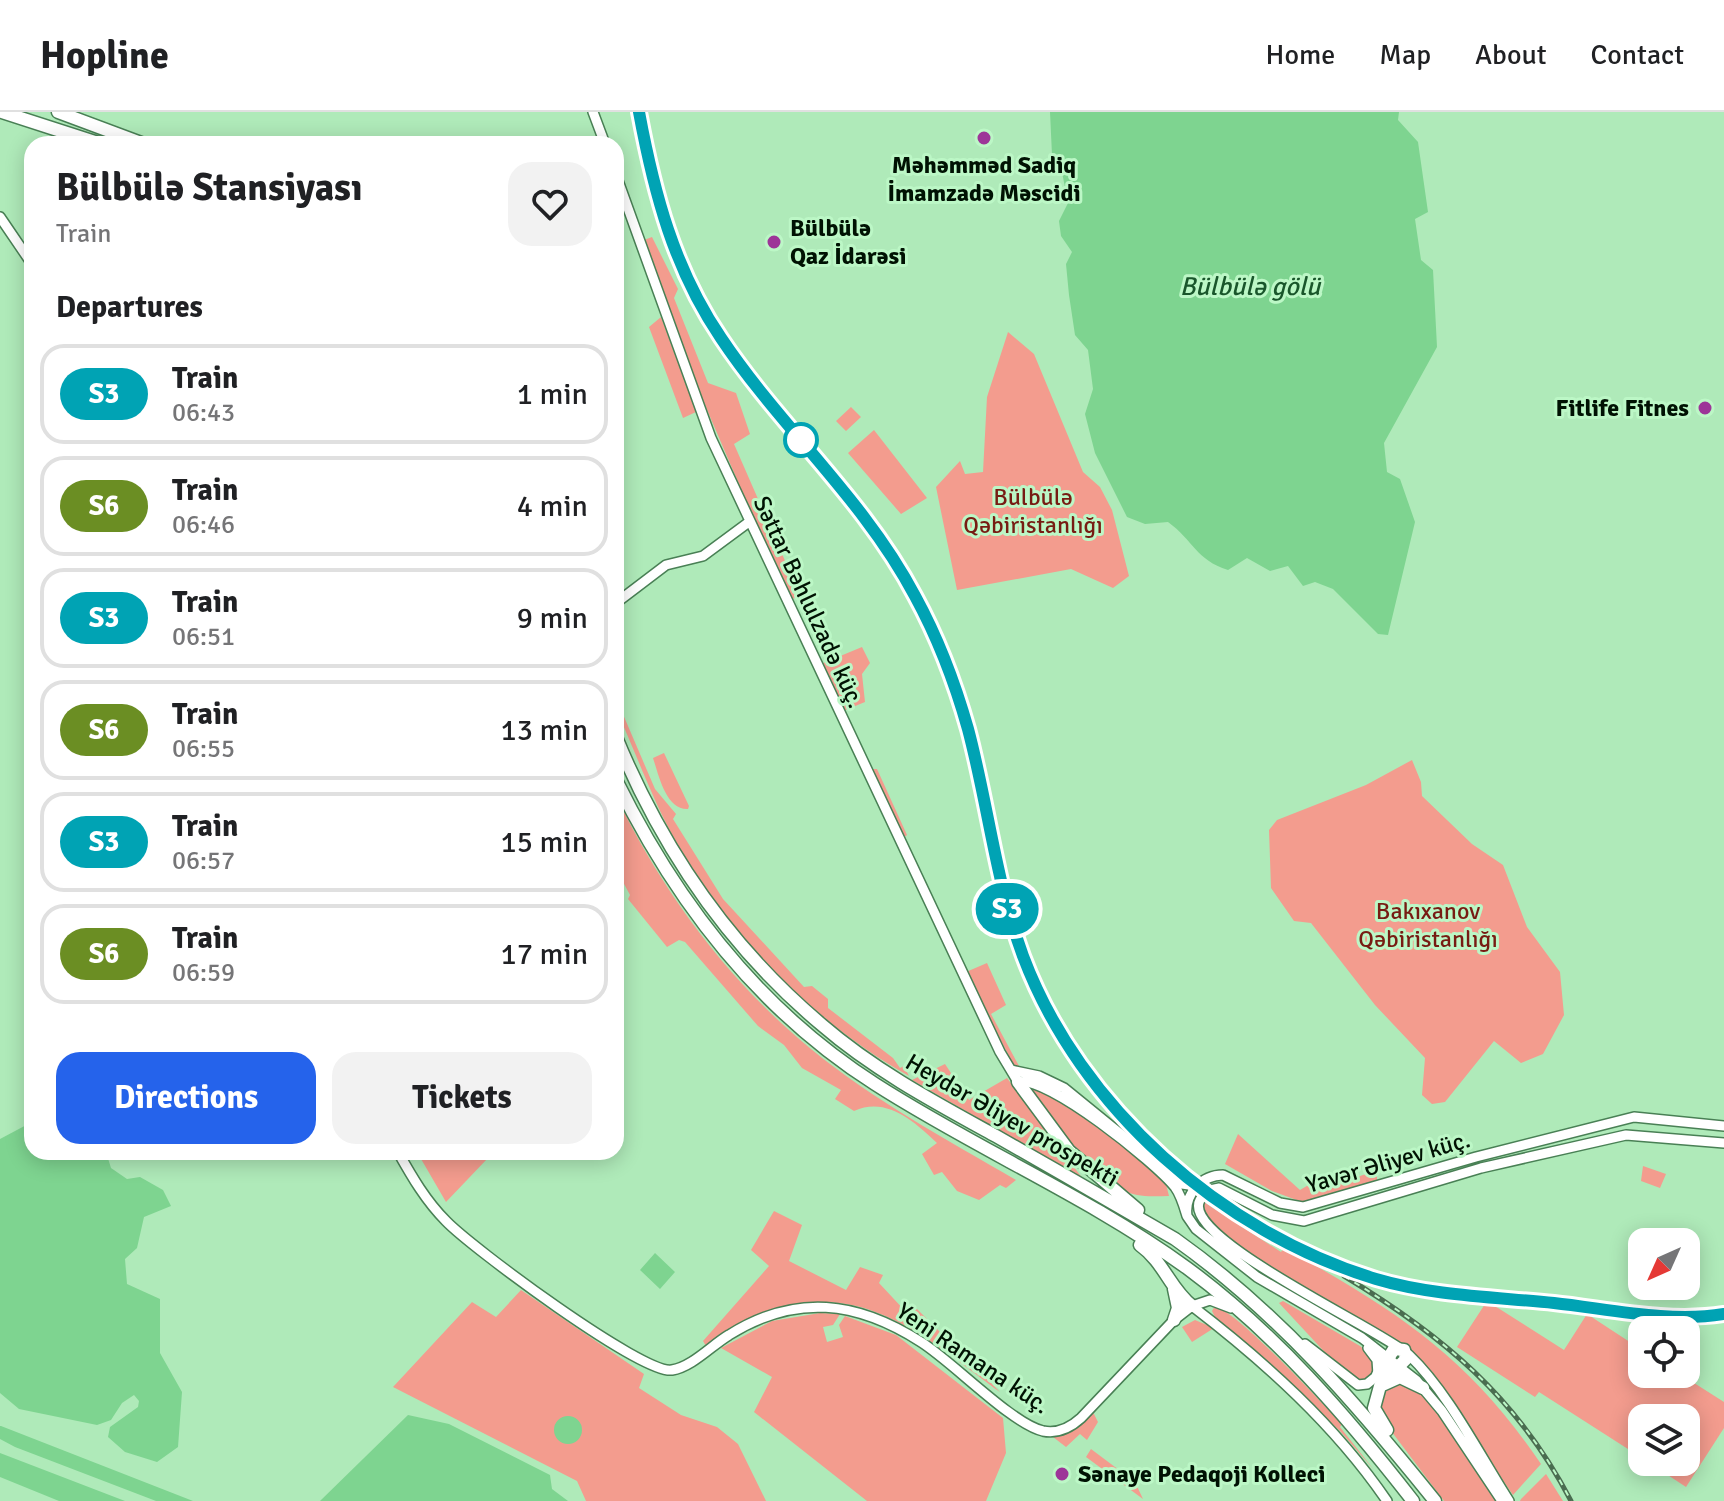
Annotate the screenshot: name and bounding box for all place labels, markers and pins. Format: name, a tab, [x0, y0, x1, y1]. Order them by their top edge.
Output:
marker: Məhəmməd Sadiq İmamzadə Məscidi	[975, 129, 993, 147]
place label: Məhəmməd Sadiq İmamzadə Məscidi	[887, 150, 1081, 208]
place label: Bülbülə Qaz İdarəsi	[790, 213, 906, 271]
marker: Bülbülə Qaz İdarəsi	[765, 233, 783, 251]
place label: Fitlife Fitnes	[1556, 393, 1689, 423]
marker: Fitlife Fitnes	[1696, 399, 1714, 417]
unlabelled marker	[784, 423, 818, 457]
place label: Sənaye Pedaqoji Kolleci	[1078, 1459, 1326, 1489]
marker: Sənaye Pedaqoji Kolleci	[1053, 1465, 1071, 1483]

